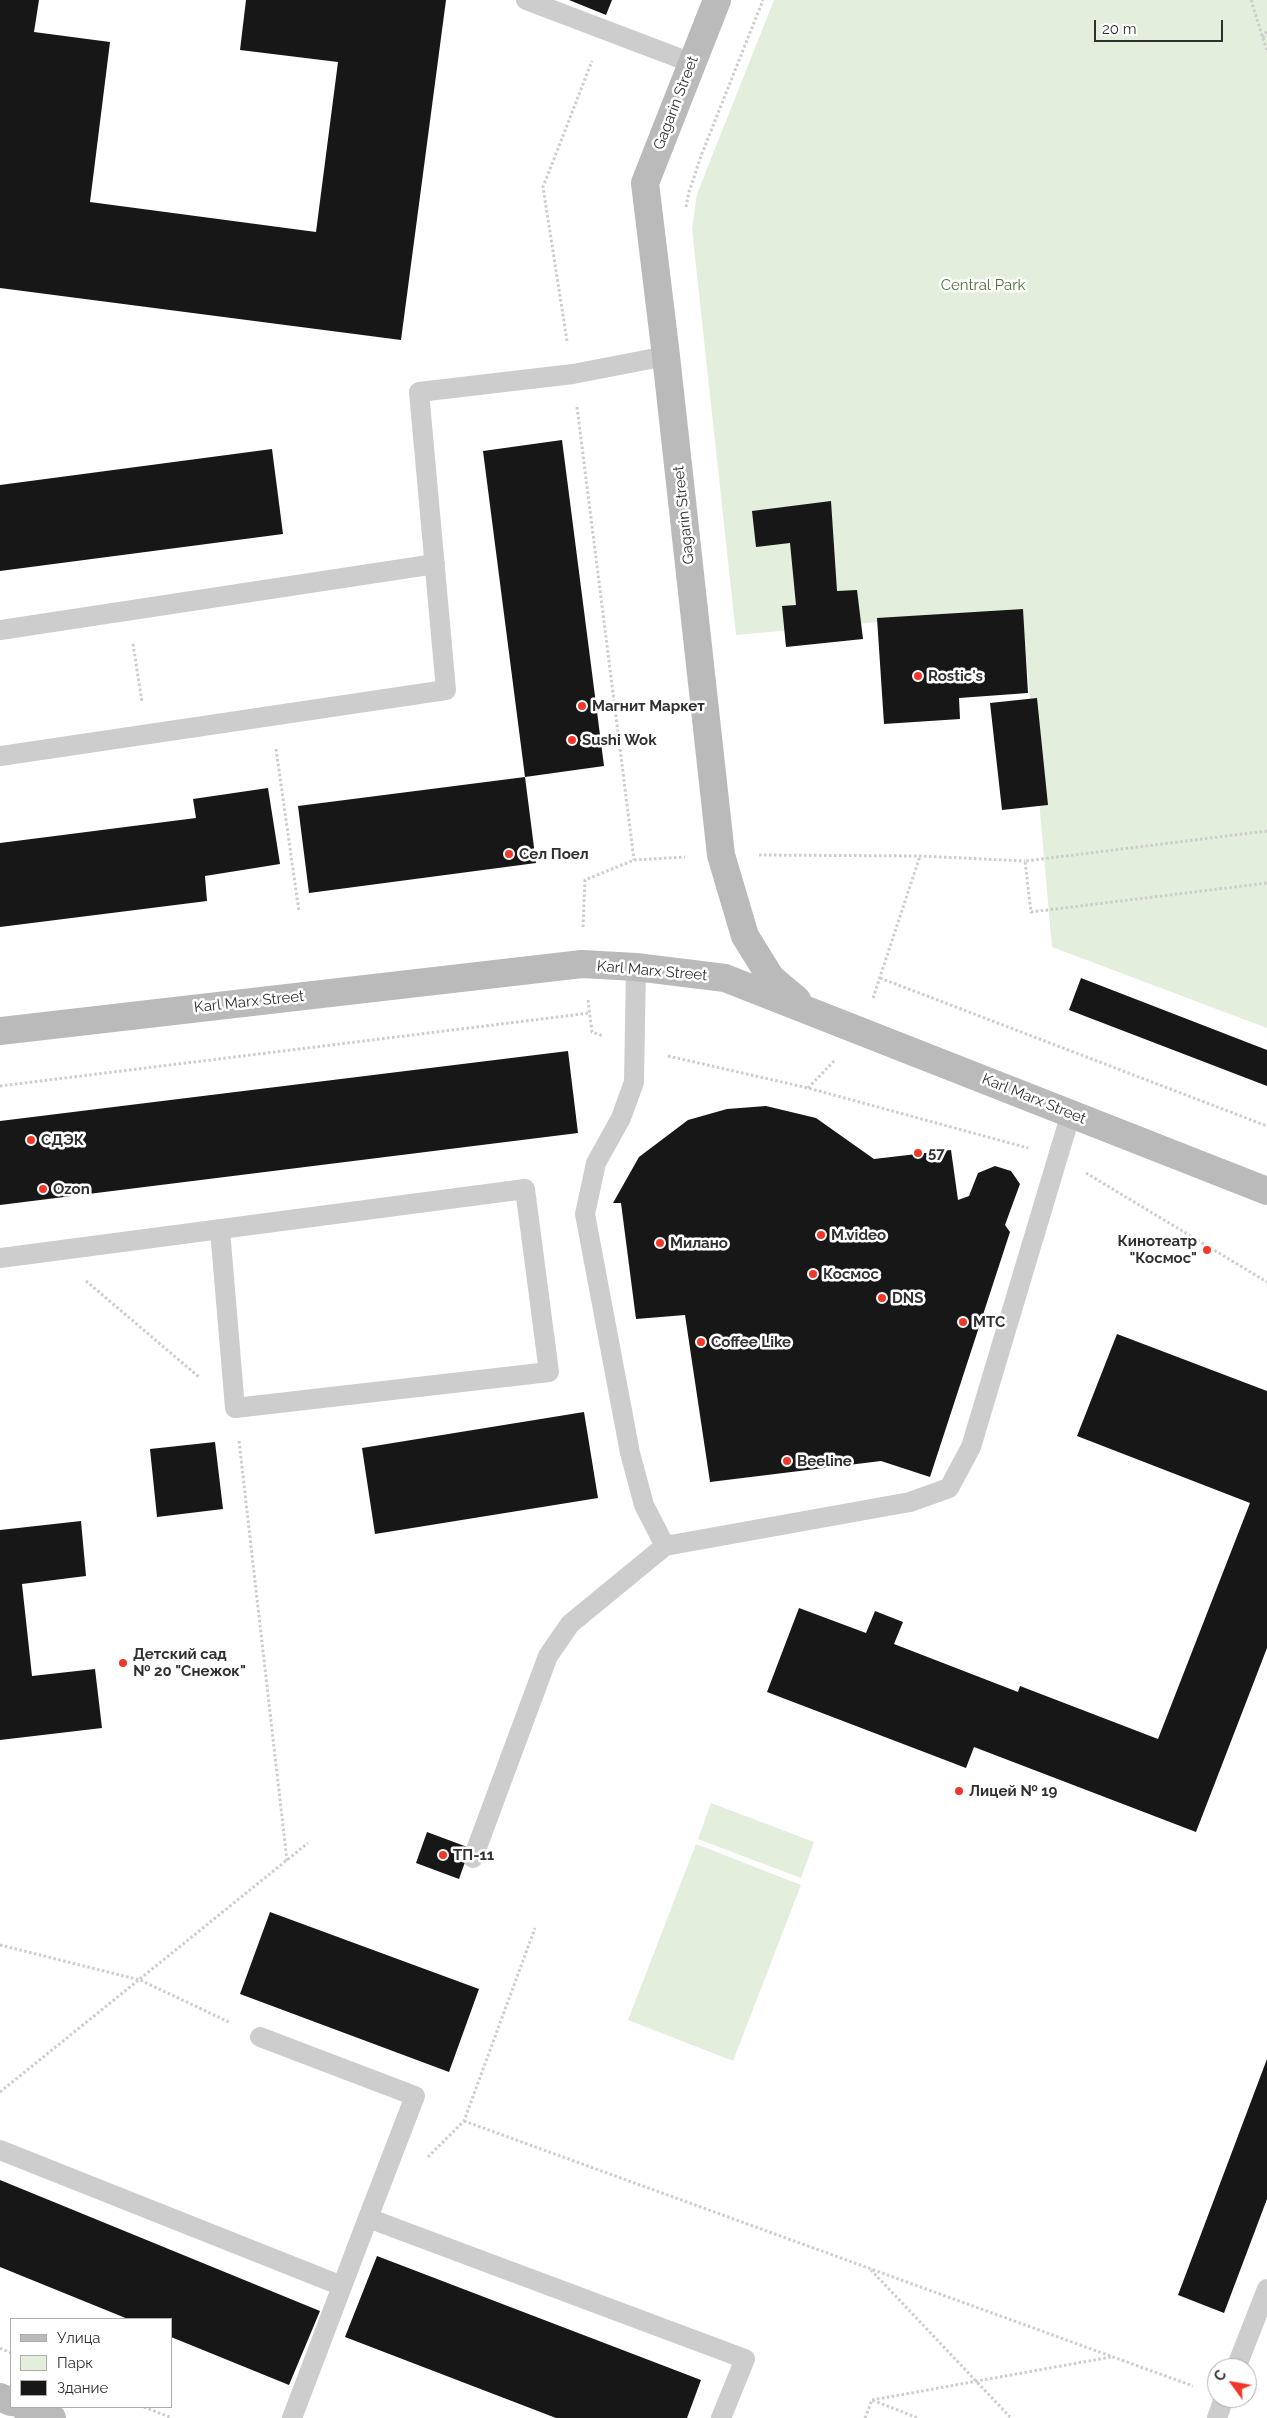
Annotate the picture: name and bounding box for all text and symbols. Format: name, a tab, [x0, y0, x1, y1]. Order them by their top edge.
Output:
scale bar	[1097, 10, 1226, 42]
text: 20 m	[1102, 20, 1137, 38]
street label: Gagarin Street	[650, 54, 702, 152]
park label: Central Park	[941, 276, 1025, 294]
street label: Gagarin Street	[670, 465, 698, 565]
place label: Rostic's	[928, 667, 983, 685]
marker: Rostic's	[912, 670, 924, 682]
place label: Магнит Маркет	[592, 697, 705, 715]
marker: Магнит Маркет	[576, 700, 588, 712]
place label: Sushi Wok	[582, 731, 657, 749]
marker: Sushi Wok	[566, 734, 578, 746]
place label: Сел Поел	[519, 845, 589, 863]
marker: Сел Поел	[503, 848, 515, 860]
street label: Karl Marx Street	[596, 957, 708, 985]
street label: Karl Marx Street	[193, 987, 305, 1017]
street label: Karl Marx Street	[979, 1070, 1089, 1128]
place label: СДЭК	[41, 1131, 84, 1149]
marker: СДЭК	[25, 1134, 37, 1146]
place label: 57	[928, 1144, 945, 1162]
marker: 57	[912, 1147, 924, 1159]
place label: Ozon	[53, 1180, 90, 1198]
marker: Ozon	[37, 1183, 49, 1195]
place label: M.video	[831, 1226, 886, 1244]
marker: M.video	[815, 1229, 827, 1241]
place label: Кинотеатр "Космос"	[1117, 1232, 1197, 1267]
place label: Милано	[670, 1234, 728, 1252]
marker: Милано	[654, 1237, 666, 1249]
marker: Кинотеатр "Космос"	[1201, 1244, 1213, 1256]
place label: Космос	[823, 1265, 879, 1283]
marker: Космос	[807, 1268, 819, 1280]
place label: DNS	[892, 1289, 923, 1307]
marker: DNS	[876, 1292, 888, 1304]
place label: МТС	[973, 1313, 1005, 1331]
marker: МТС	[957, 1316, 969, 1328]
place label: Coffee Like	[711, 1333, 791, 1351]
marker: Coffee Like	[695, 1336, 707, 1348]
place label: Beeline	[797, 1452, 852, 1470]
marker: Beeline	[781, 1455, 793, 1467]
place label: Детский сад № 20 "Снежок"	[133, 1645, 246, 1680]
marker: Детский сад № 20 "Снежок"	[117, 1657, 129, 1669]
place label: Лицей № 19	[969, 1782, 1057, 1800]
marker: Лицей № 19	[953, 1785, 965, 1797]
place label: ТП-11	[453, 1846, 494, 1864]
marker: ТП-11	[437, 1849, 449, 1861]
legend	[10, 2318, 172, 2408]
text: Улица	[57, 2329, 101, 2347]
text: Парк	[57, 2354, 93, 2372]
north arrow	[1207, 2358, 1257, 2408]
text: С	[1211, 2367, 1229, 2384]
text: Здание	[57, 2379, 108, 2397]

